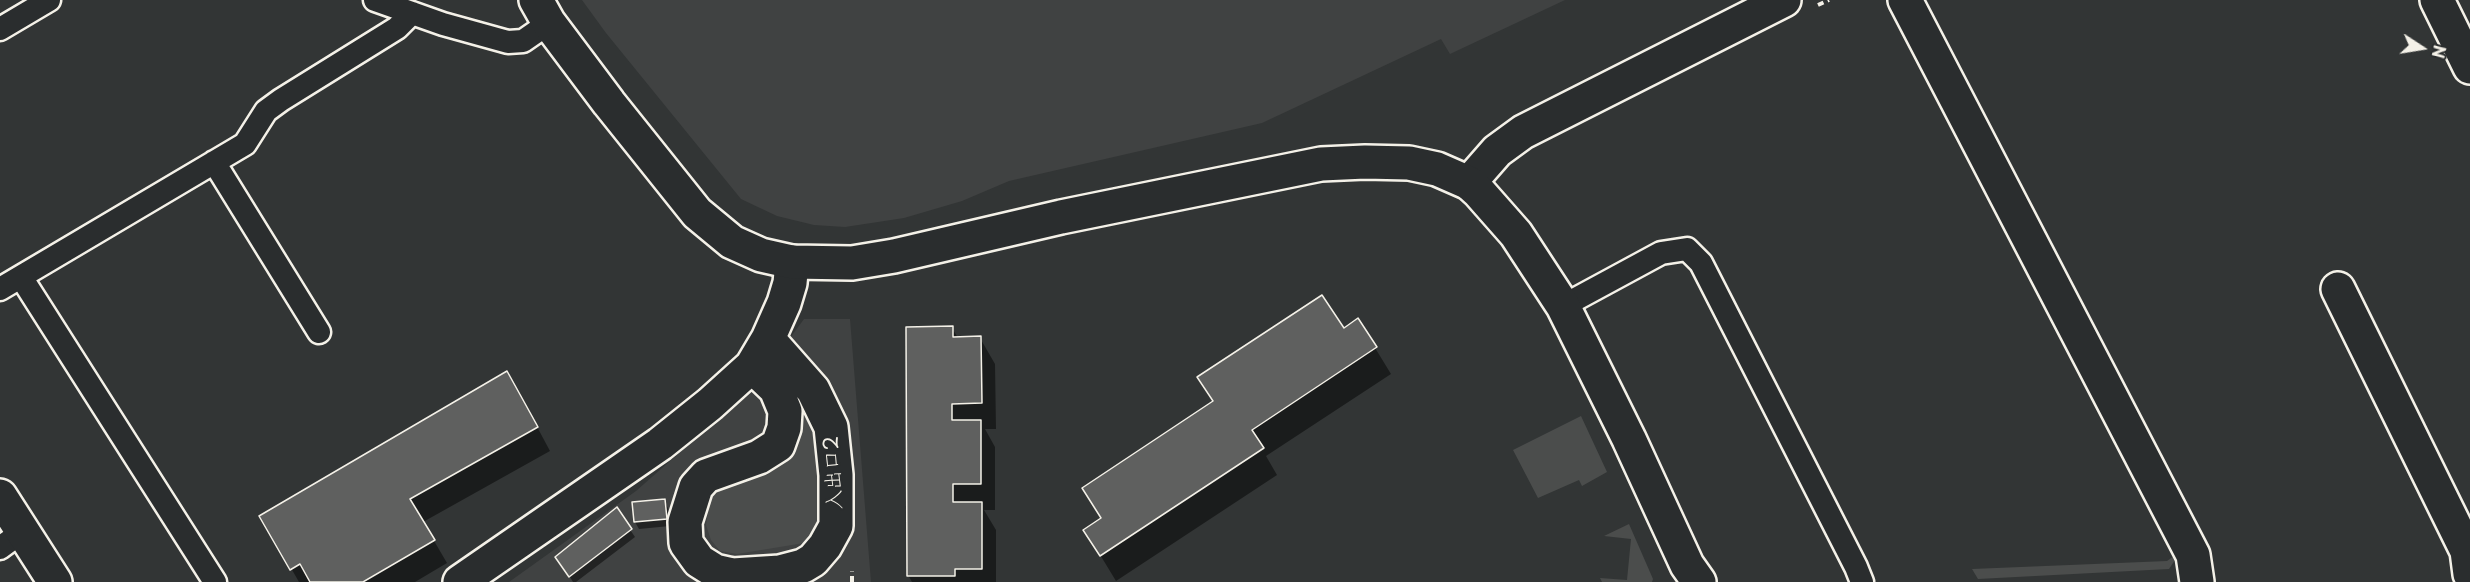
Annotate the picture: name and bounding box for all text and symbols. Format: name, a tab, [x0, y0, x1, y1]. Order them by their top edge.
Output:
north arrow	[2392, 18, 2452, 78]
text: N	[2427, 43, 2453, 60]
street label: 入出口2	[820, 435, 848, 511]

